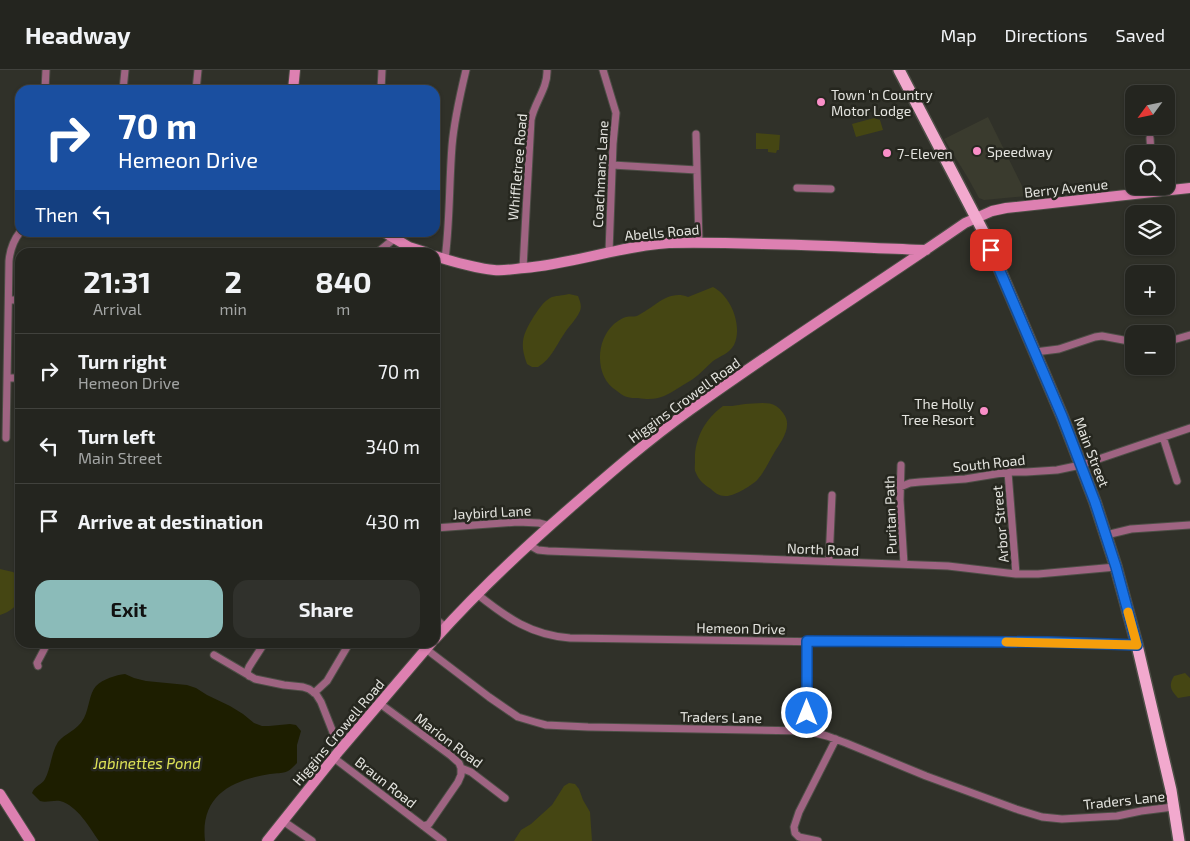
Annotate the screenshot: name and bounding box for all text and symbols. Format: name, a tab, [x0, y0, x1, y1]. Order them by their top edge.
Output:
text: Headway	[25, 20, 131, 49]
text: Map	[940, 24, 977, 46]
text: Directions	[1005, 24, 1088, 46]
text: Saved	[1116, 24, 1165, 46]
north arrow	[1125, 85, 1175, 135]
map controls	[1125, 85, 1175, 375]
place label: Town 'n Country Motor Lodge	[831, 86, 933, 119]
marker: Town 'n Country Motor Lodge	[815, 96, 827, 108]
text: 70 m	[118, 104, 197, 146]
icon: right	[35, 105, 100, 170]
street label: Whiffletree Road	[504, 113, 530, 221]
street label: Coachmans Lane	[589, 120, 611, 228]
place label: Speedway	[987, 143, 1053, 160]
place label: 7-Eleven	[897, 145, 953, 162]
marker: Speedway	[971, 145, 983, 157]
button: search	[1125, 145, 1175, 195]
text: Hemeon Drive	[118, 146, 258, 172]
marker: 7-Eleven	[881, 147, 893, 159]
street label: Berry Avenue	[1023, 175, 1109, 201]
icon: left	[88, 200, 116, 228]
text: Then	[35, 203, 78, 226]
button: layers	[1125, 205, 1175, 255]
street label: Abells Road	[624, 220, 700, 244]
pin	[970, 229, 1012, 271]
icon: arrive	[977, 236, 1005, 264]
text: 21:31	[83, 263, 151, 299]
text: 2	[224, 263, 242, 299]
text: 840	[315, 263, 372, 299]
button: +	[1125, 265, 1175, 315]
text: Arrival	[93, 299, 142, 318]
text: min	[220, 299, 247, 318]
text: m	[336, 299, 350, 318]
button: −	[1125, 325, 1175, 375]
text: Turn right	[78, 350, 166, 373]
street label: Higgins Crowell Road	[625, 354, 743, 446]
icon: right	[35, 357, 63, 385]
text: 70 m	[378, 360, 420, 383]
text: Hemeon Drive	[78, 373, 180, 392]
place label: The Holly Tree Resort	[901, 395, 975, 428]
marker: The Holly Tree Resort	[978, 405, 990, 417]
street label: Main Street	[1071, 415, 1113, 489]
text: Turn left	[78, 425, 155, 448]
icon: left	[35, 432, 63, 460]
text: 340 m	[365, 435, 420, 458]
text: Main Street	[78, 448, 162, 467]
street label: South Road	[952, 451, 1026, 475]
street label: Puritan Path	[880, 475, 900, 555]
street label: Arbor Street	[988, 485, 1012, 563]
street label: Jaybird Lane	[452, 501, 532, 523]
icon: arrive	[35, 507, 63, 535]
text: Arrive at destination	[78, 510, 263, 533]
text: 430 m	[365, 510, 420, 533]
street label: North Road	[787, 539, 859, 559]
button: Exit	[35, 580, 223, 638]
button: Share	[233, 580, 420, 638]
street label: Hemeon Drive	[696, 619, 786, 637]
street label: Higgins Crowell Road	[288, 675, 388, 789]
position arrow	[780, 686, 832, 738]
street label: Traders Lane	[680, 708, 762, 726]
street label: Marion Road	[412, 709, 486, 771]
street label: Braun Road	[352, 753, 420, 811]
water label: Jabinettes Pond	[92, 754, 201, 772]
street label: Traders Lane	[1082, 787, 1166, 813]

